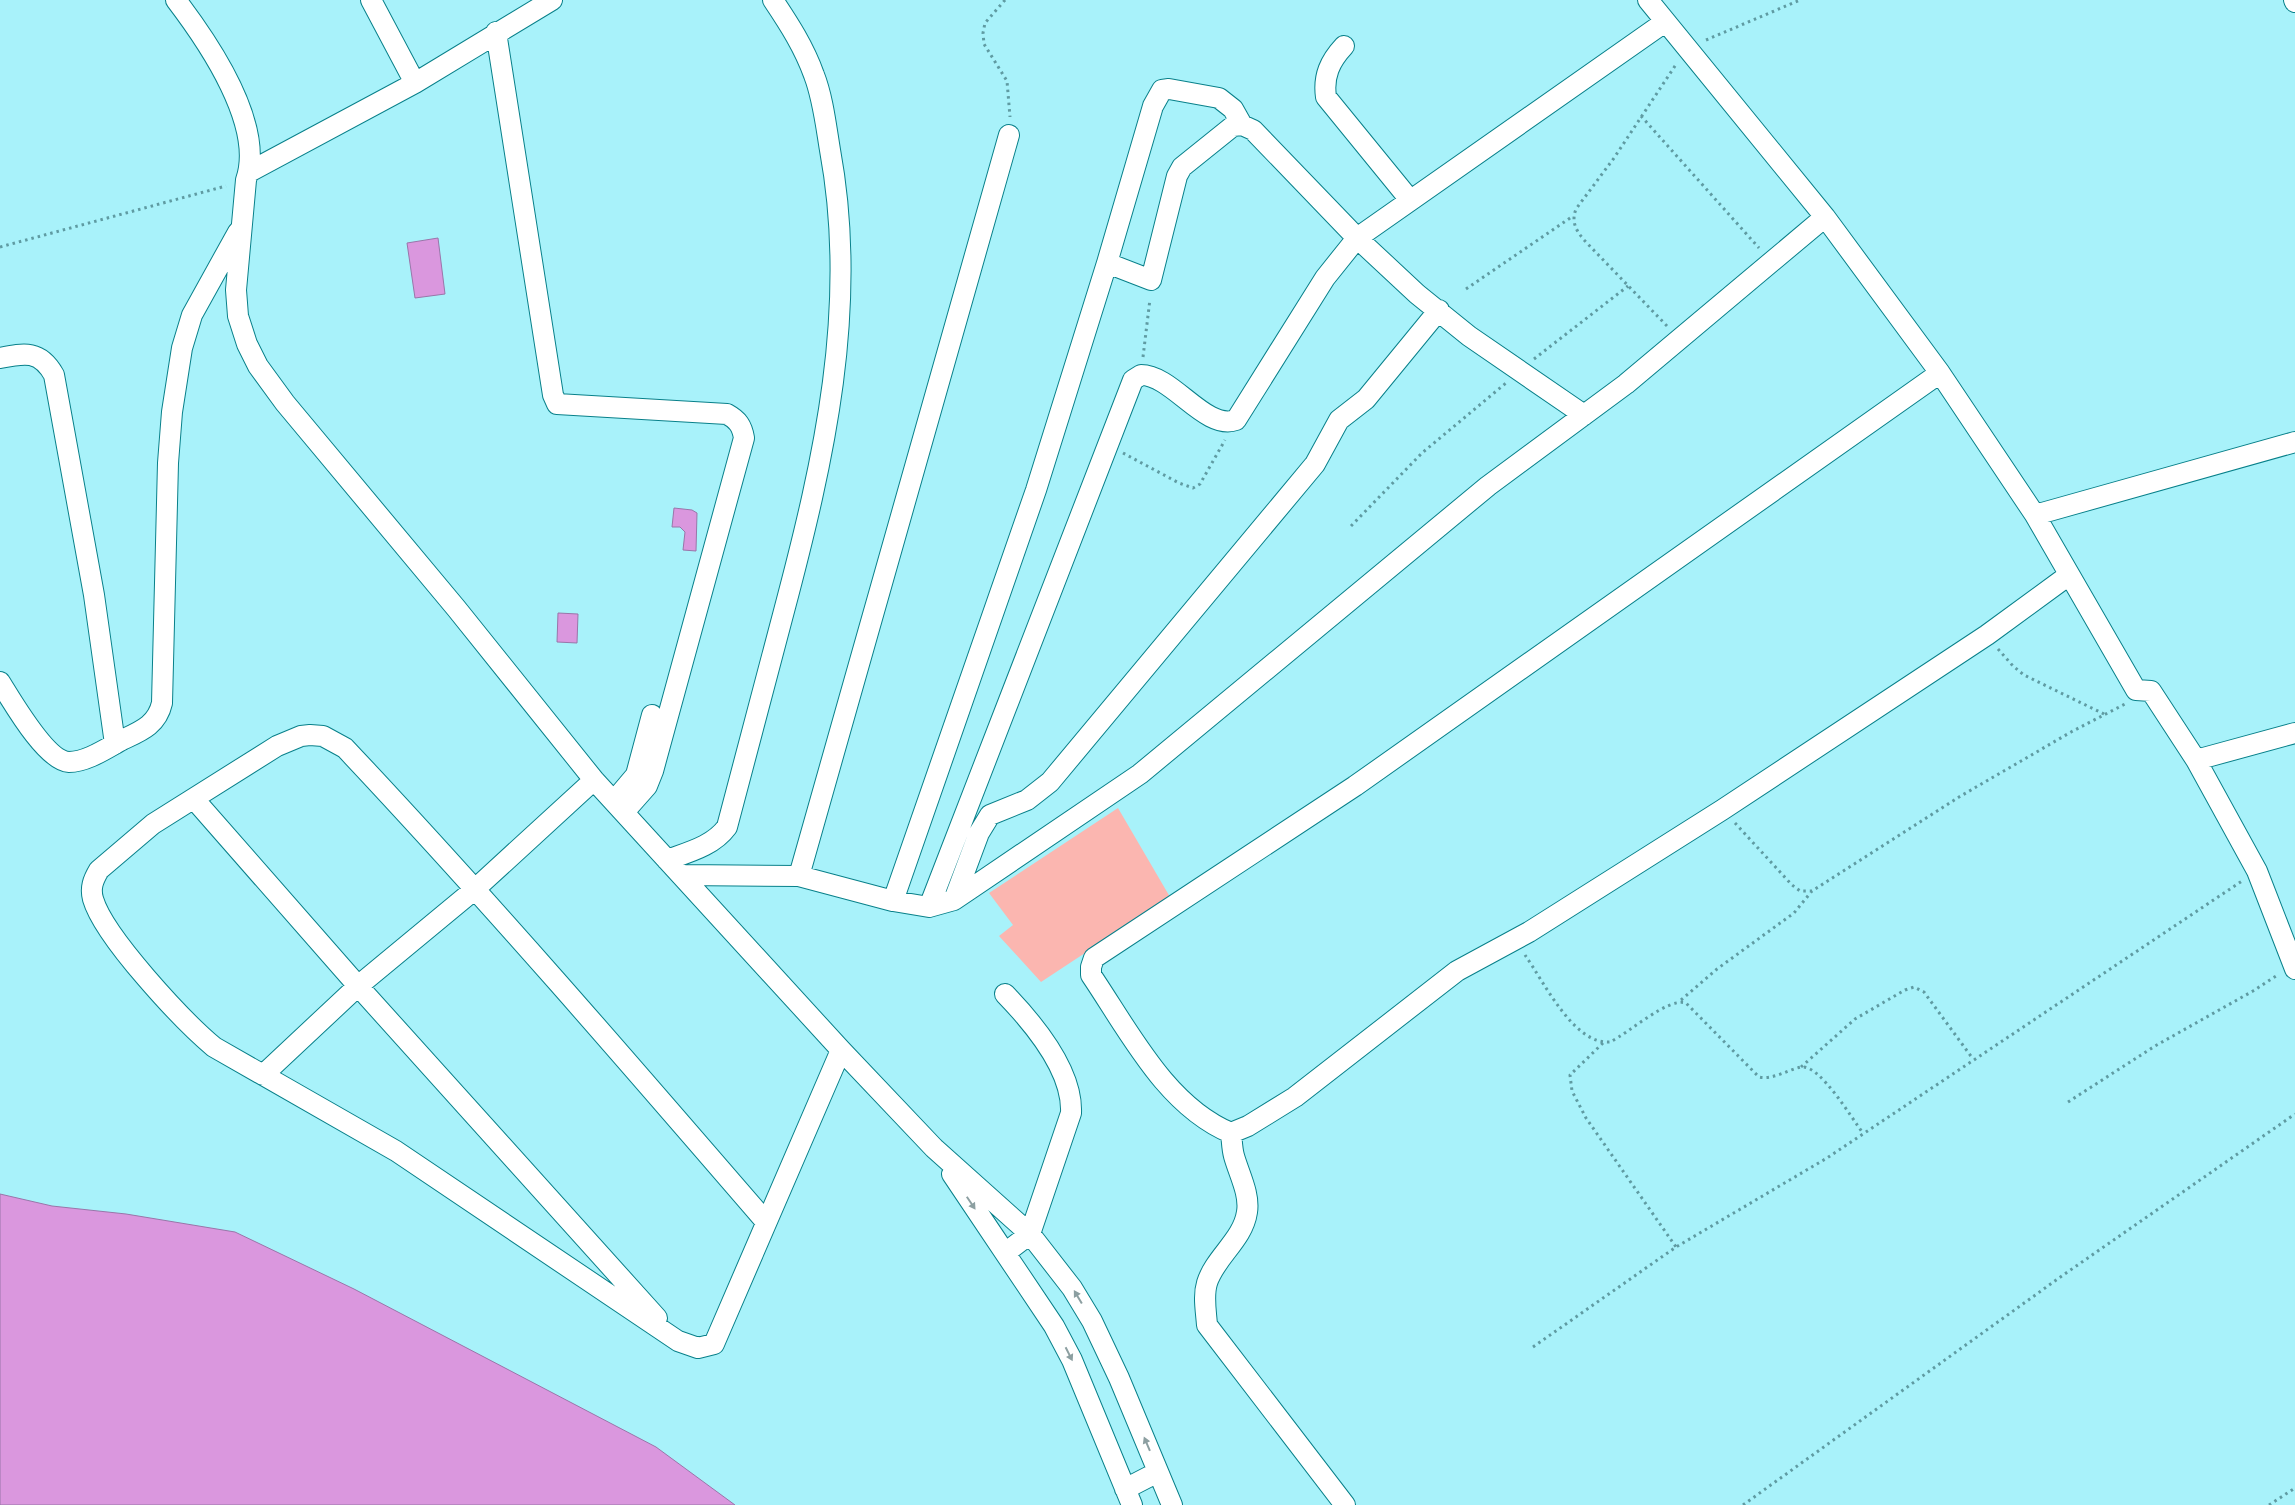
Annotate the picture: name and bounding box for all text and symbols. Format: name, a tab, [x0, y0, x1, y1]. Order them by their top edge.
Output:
one-way arrow	[967, 1196, 976, 1209]
one-way arrow	[1073, 1291, 1082, 1304]
one-way arrow	[1065, 1347, 1073, 1361]
one-way arrow	[1142, 1437, 1150, 1451]

